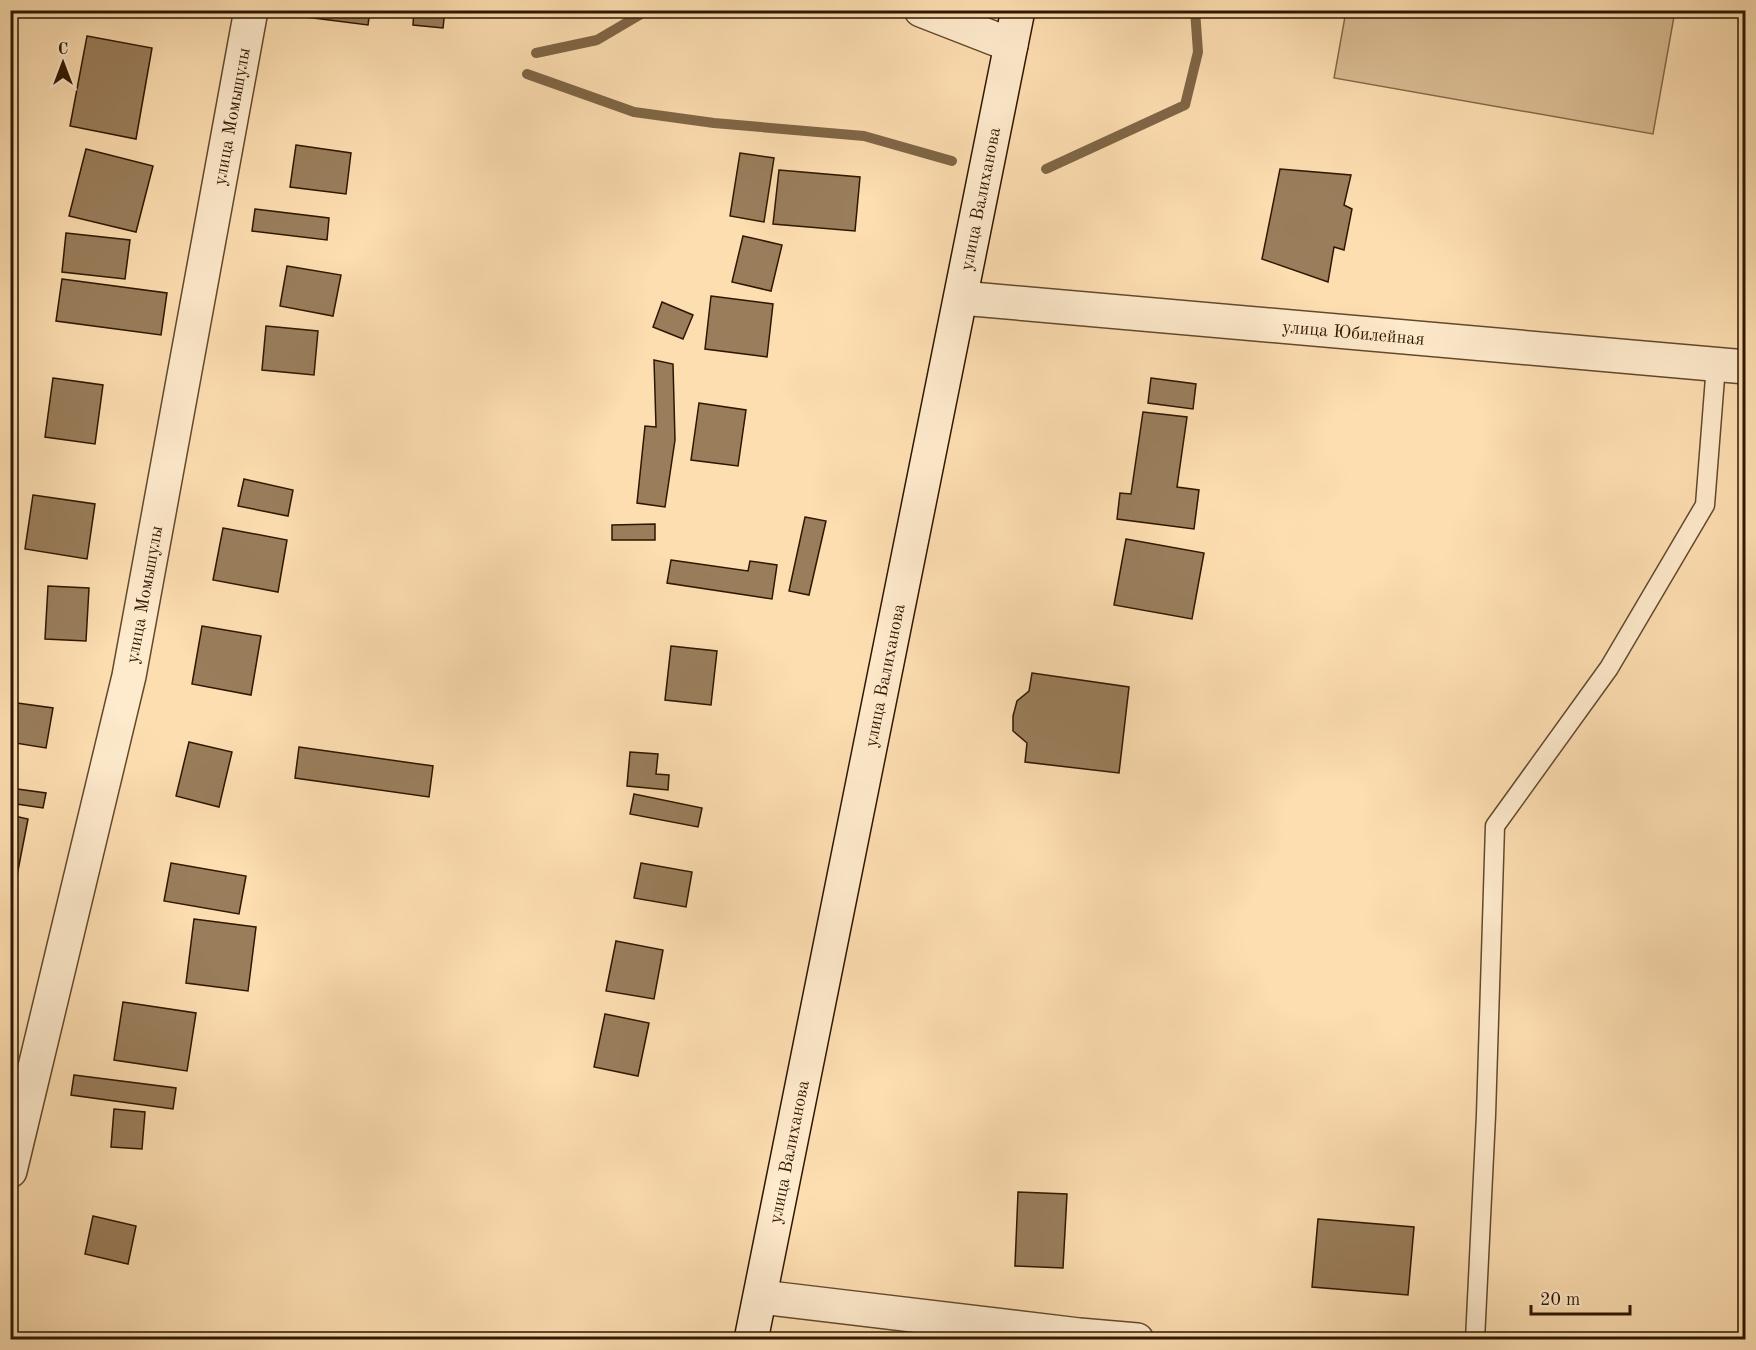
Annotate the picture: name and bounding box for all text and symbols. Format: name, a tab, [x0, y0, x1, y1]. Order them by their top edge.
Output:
north arrow	[33, 33, 93, 93]
text: С	[58, 42, 68, 58]
street label: улица Момышулы	[211, 46, 254, 187]
street label: улица Валиханова	[958, 126, 1004, 272]
street label: улица Юбилейная	[1281, 318, 1425, 349]
street label: улица Момышулы	[123, 524, 166, 665]
street label: улица Валиханова	[862, 602, 909, 749]
street label: улица Валиханова	[767, 1079, 813, 1225]
scale bar	[1531, 1278, 1630, 1316]
text: 20 m	[1540, 1291, 1580, 1309]

